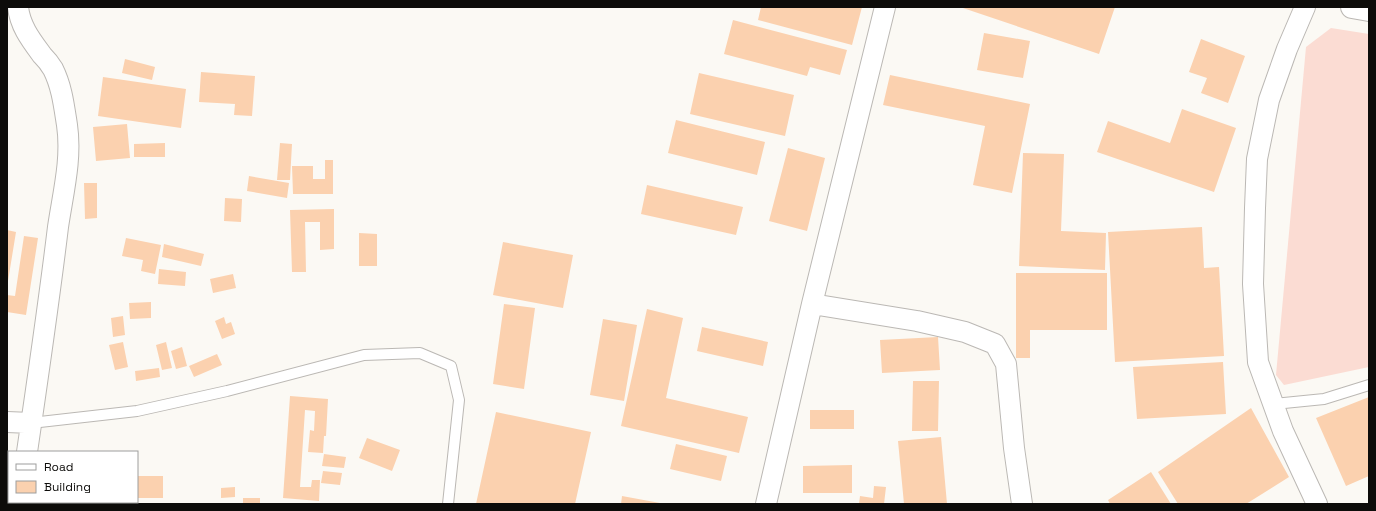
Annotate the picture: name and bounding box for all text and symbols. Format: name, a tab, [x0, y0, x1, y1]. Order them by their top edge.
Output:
legend	[8, 451, 138, 503]
text: Road	[44, 459, 73, 475]
text: Building	[44, 479, 91, 495]

